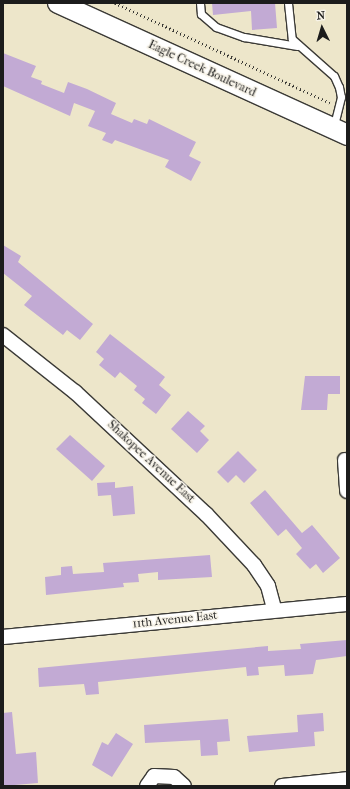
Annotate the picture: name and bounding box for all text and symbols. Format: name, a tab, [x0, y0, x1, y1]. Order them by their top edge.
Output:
north arrow	[302, 8, 342, 48]
text: N	[316, 9, 326, 22]
street label: Eagle Creek Boulevard	[146, 38, 258, 100]
street label: Shakopee Avenue East	[104, 418, 198, 506]
street label: 11th Avenue East	[132, 608, 218, 632]

